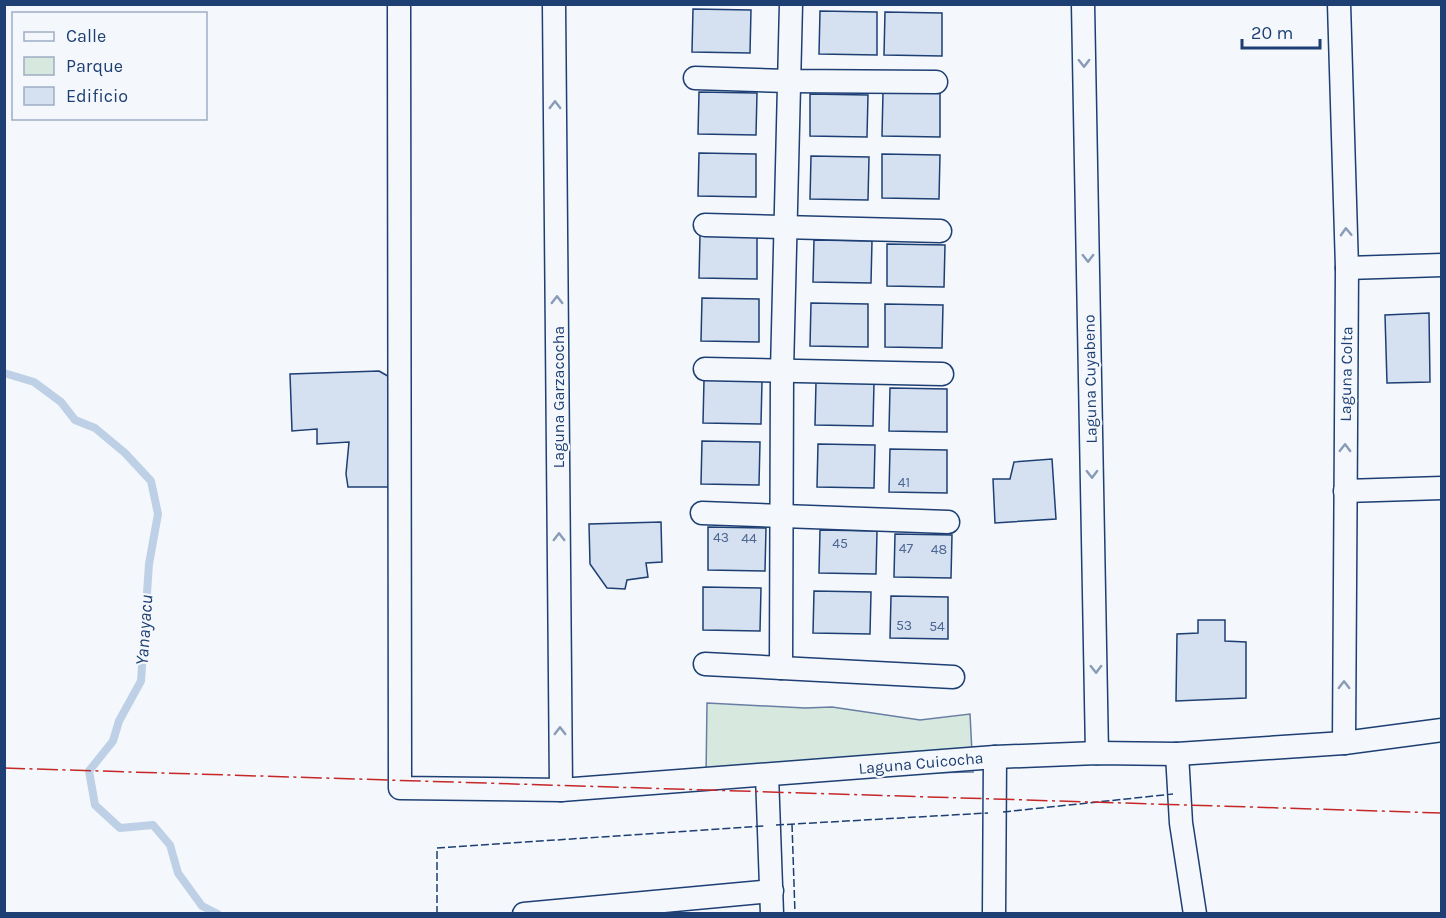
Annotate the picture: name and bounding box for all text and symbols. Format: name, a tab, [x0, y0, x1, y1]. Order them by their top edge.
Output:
legend	[12, 12, 207, 120]
scale bar	[1242, 12, 1320, 50]
text: 20 m	[1251, 22, 1293, 44]
text: Calle	[66, 25, 106, 47]
text: Parque	[66, 55, 123, 77]
one-way arrow	[1078, 58, 1090, 67]
text: Edificio	[66, 85, 128, 107]
one-way arrow	[549, 100, 561, 109]
one-way arrow	[1340, 227, 1352, 236]
one-way arrow	[1082, 253, 1094, 262]
one-way arrow	[551, 295, 563, 304]
street label: Laguna Cuyabeno	[1079, 314, 1101, 444]
street label: Laguna Garzacocha	[549, 326, 568, 468]
street label: Laguna Colta	[1336, 326, 1356, 422]
one-way arrow	[1339, 443, 1351, 452]
one-way arrow	[1086, 469, 1098, 478]
house number: 41	[898, 474, 910, 491]
house number: 43	[713, 529, 729, 546]
house number: 44	[741, 530, 757, 547]
one-way arrow	[553, 532, 565, 541]
house number: 45	[832, 535, 848, 552]
house number: 47	[899, 540, 914, 557]
house number: 48	[931, 541, 947, 558]
water label: Yanayacu	[131, 594, 157, 666]
house number: 53	[896, 617, 912, 634]
house number: 54	[929, 618, 945, 635]
one-way arrow	[1090, 664, 1102, 673]
one-way arrow	[1338, 680, 1350, 689]
one-way arrow	[554, 727, 566, 736]
street label: Laguna Cuicocha	[858, 748, 984, 778]

